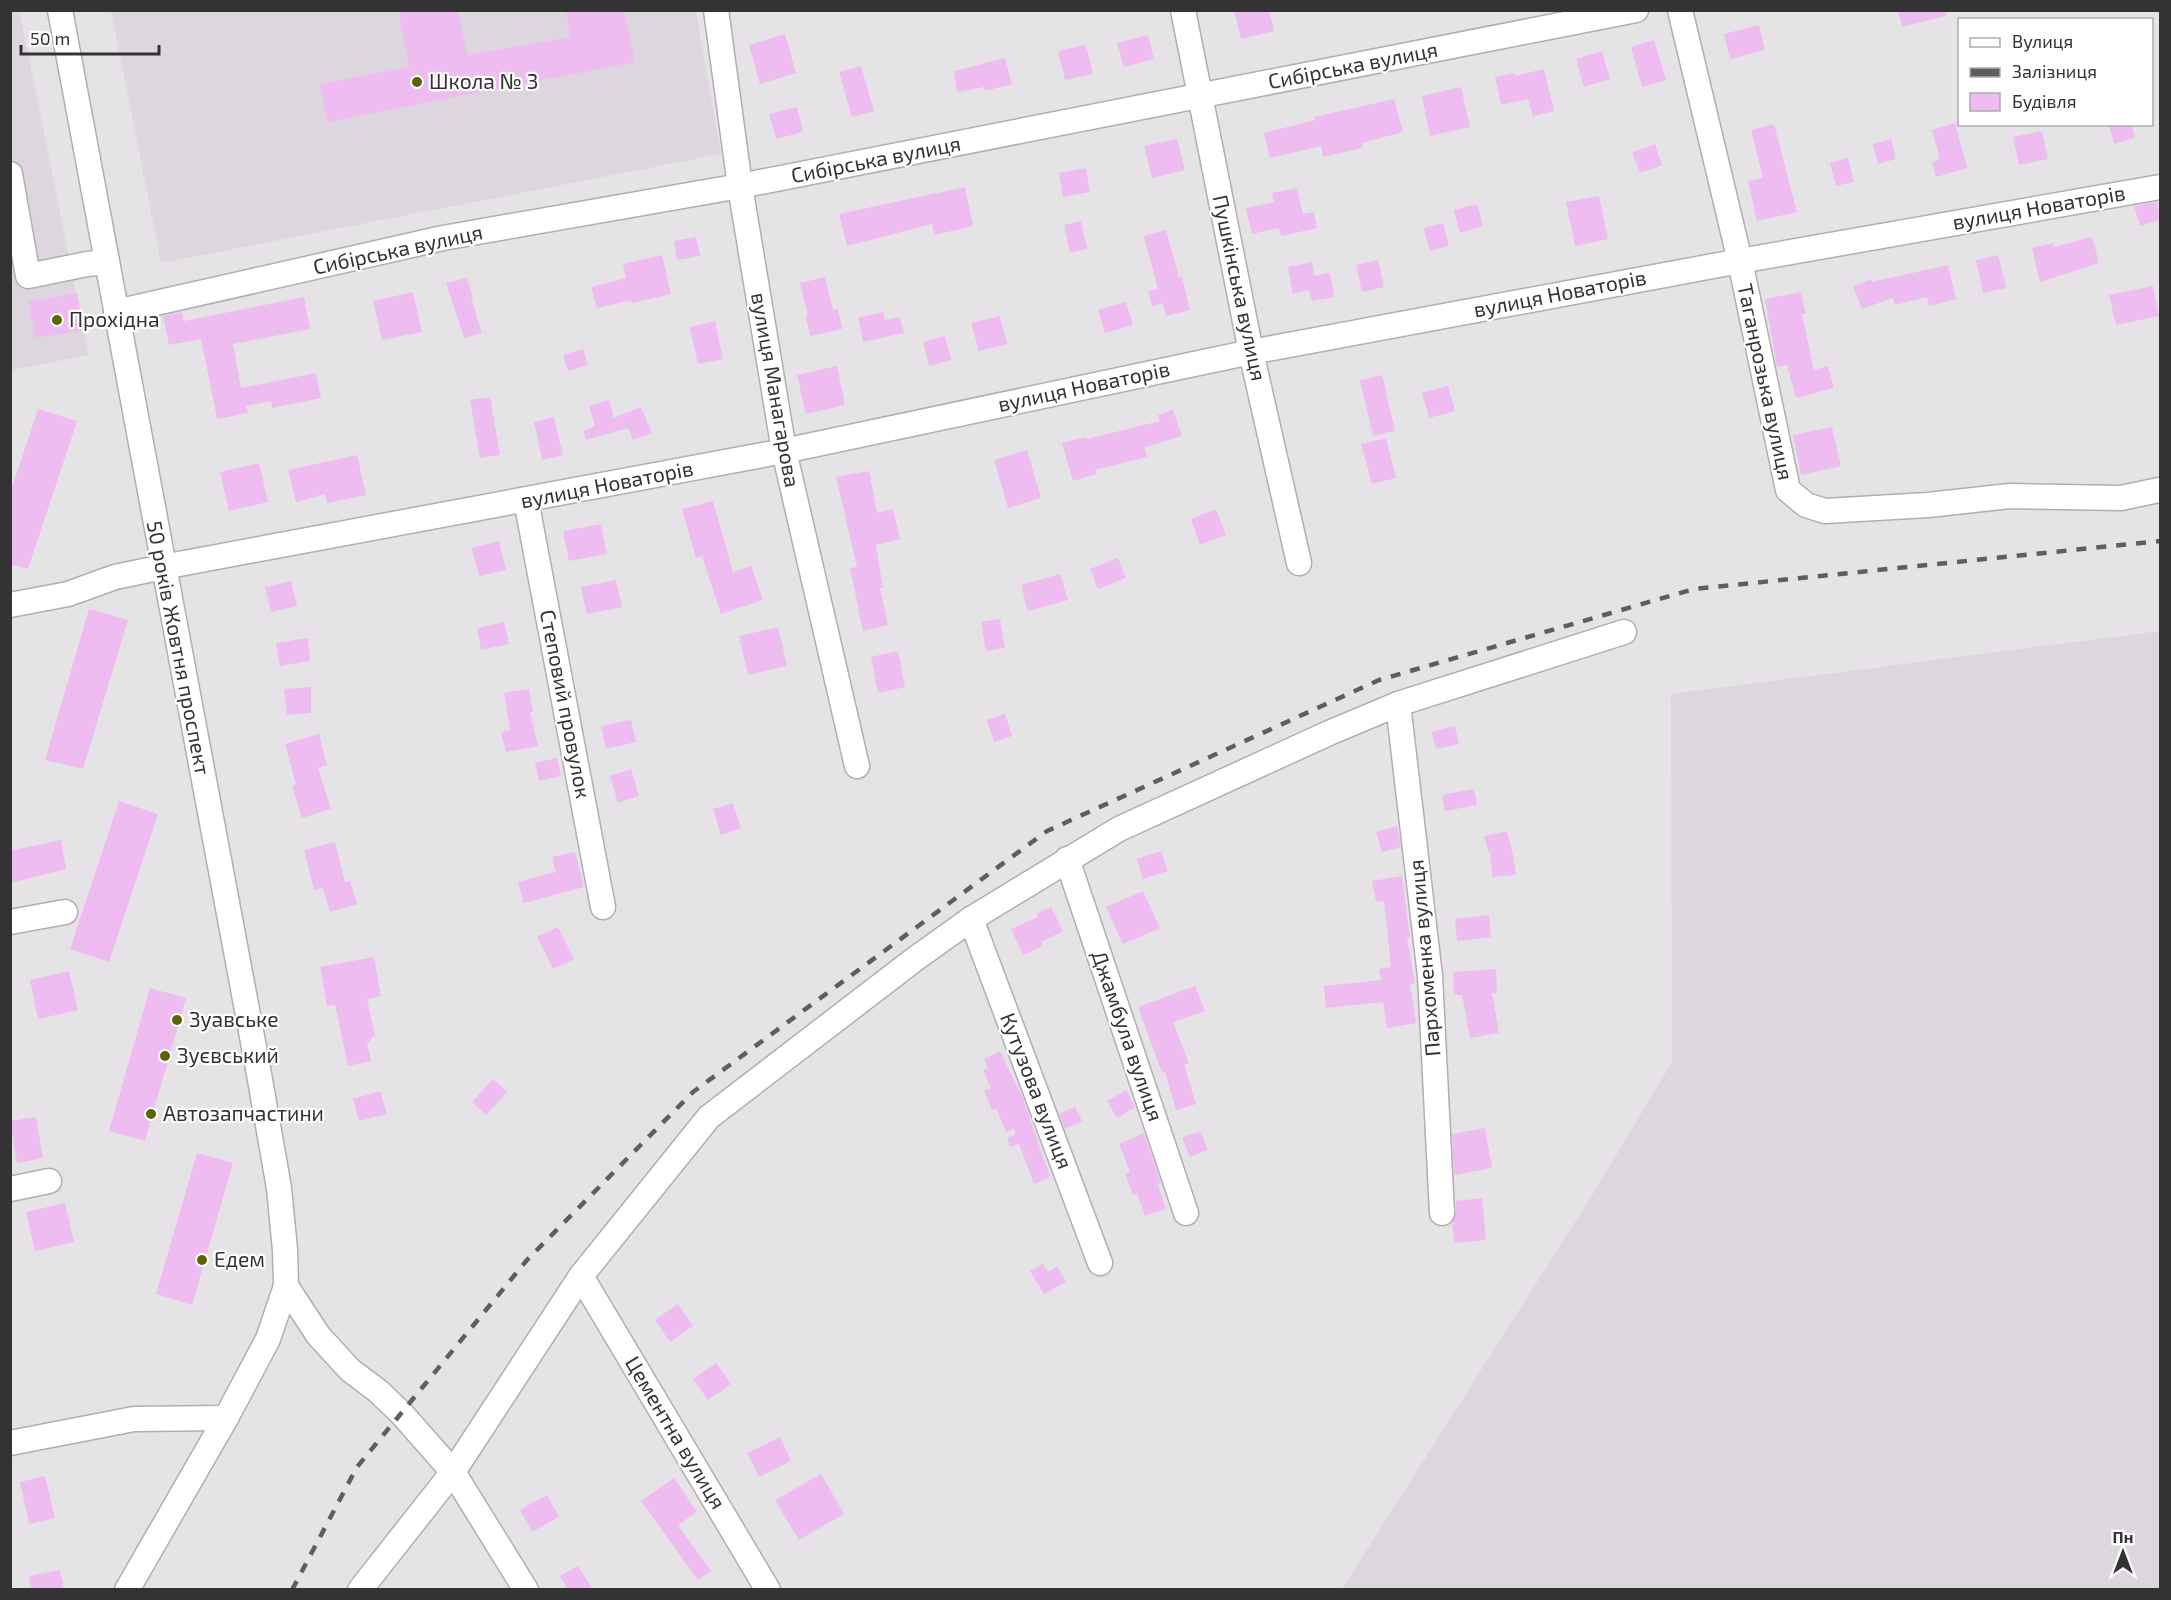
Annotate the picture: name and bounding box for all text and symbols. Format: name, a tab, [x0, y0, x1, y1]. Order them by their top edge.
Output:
scale bar	[21, 18, 159, 56]
legend	[1958, 18, 2153, 126]
text: 50 m	[30, 27, 70, 49]
text: Вулиця	[2012, 30, 2073, 52]
street label: Сибірська вулиця	[1266, 36, 1440, 94]
text: Залізниця	[2012, 60, 2097, 82]
place label: Школа № 3	[429, 68, 538, 93]
marker: Школа № 3	[410, 75, 424, 89]
text: Будівля	[2012, 90, 2076, 112]
street label: Сибірська вулиця	[789, 130, 963, 188]
street label: вулиця Новаторів	[1950, 179, 2127, 235]
street label: Пушкінська вулиця	[1208, 192, 1272, 383]
street label: Сибірська вулиця	[311, 218, 485, 280]
street label: вулиця Новаторів	[1471, 264, 1648, 322]
street label: Таганрозька вулиця	[1732, 281, 1800, 482]
street label: вулиця Манагарова	[746, 290, 806, 489]
place label: Прохідна	[69, 306, 160, 331]
marker: Прохідна	[50, 313, 64, 327]
street label: вулиця Новаторів	[995, 355, 1172, 417]
street label: вулиця Новаторів	[518, 455, 695, 513]
street label: 50 років Жовтня проспект	[143, 519, 216, 777]
street label: Степовий провулок	[535, 607, 597, 800]
street label: Пархоменка вулиця	[1402, 859, 1446, 1058]
street label: Джамбула вулиця	[1087, 947, 1169, 1124]
place label: Зуавське	[189, 1006, 279, 1032]
street label: Кутузова вулиця	[995, 1009, 1079, 1172]
marker: Зуавське	[170, 1013, 184, 1027]
place label: Зуєвський	[177, 1042, 279, 1068]
marker: Зуєвський	[158, 1049, 172, 1063]
place label: Автозапчастини	[163, 1100, 324, 1125]
marker: Автозапчастини	[144, 1107, 158, 1121]
place label: Едем	[214, 1246, 265, 1271]
marker: Едем	[195, 1253, 209, 1267]
street label: Цементна вулиця	[620, 1351, 732, 1514]
north arrow	[2093, 1522, 2153, 1582]
text: Пн	[2113, 1527, 2133, 1546]

